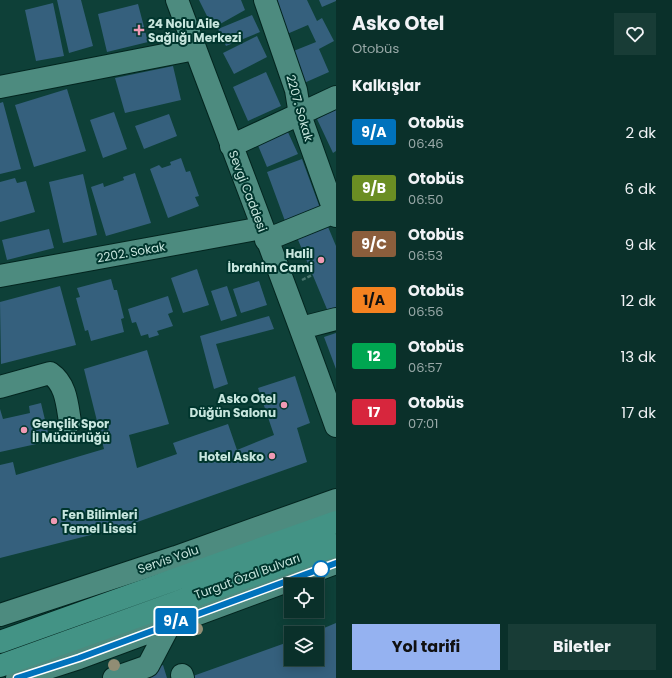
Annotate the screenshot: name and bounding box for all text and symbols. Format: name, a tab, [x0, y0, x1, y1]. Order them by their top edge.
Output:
text: Asko Otel	[352, 10, 444, 37]
button: heart	[614, 13, 656, 55]
place label: 24 Nolu Aile Sağlığı Merkezi	[148, 15, 241, 46]
marker: 24 Nolu Aile Sağlığı Merkezi	[133, 24, 145, 36]
text: Otobüs	[352, 39, 399, 58]
street label: 2207. Sokak	[282, 73, 318, 144]
text: Kalkışlar	[352, 75, 421, 96]
text: Otobüs	[408, 112, 464, 133]
text: 9/A	[361, 122, 387, 142]
text: 2 dk	[626, 122, 656, 143]
text: 06:46	[408, 134, 444, 153]
street label: Sevgi Caddesi	[225, 148, 271, 234]
text: Otobüs	[408, 168, 464, 189]
text: 9/B	[362, 178, 386, 198]
text: 6 dk	[625, 178, 656, 199]
text: 06:50	[408, 190, 444, 209]
text: Otobüs	[408, 224, 464, 245]
text: 9/C	[361, 234, 387, 254]
text: 9 dk	[625, 234, 656, 255]
street label: 2202. Sokak	[95, 237, 167, 266]
place label: Halil İbrahim Cami	[228, 245, 313, 276]
text: 06:53	[408, 246, 443, 265]
marker: Halil İbrahim Cami	[316, 255, 326, 265]
text: Otobüs	[408, 280, 464, 301]
text: 1/A	[363, 290, 385, 310]
text: 12 dk	[621, 290, 656, 311]
text: 06:56	[408, 302, 444, 321]
text: Otobüs	[408, 336, 464, 357]
text: 12	[367, 346, 381, 366]
text: 13 dk	[620, 346, 656, 367]
text: 06:57	[408, 358, 442, 377]
place label: Asko Otel Düğün Salonu	[189, 390, 276, 421]
text: Otobüs	[408, 392, 464, 413]
marker: Asko Otel Düğün Salonu	[279, 400, 289, 410]
text: 17	[368, 402, 380, 422]
text: 17 dk	[621, 402, 656, 423]
text: 07:01	[408, 414, 438, 433]
place label: Gençlik Spor İl Müdürlüğü	[32, 415, 110, 446]
marker: Gençlik Spor İl Müdürlüğü	[19, 425, 29, 435]
place label: Hotel Asko	[199, 448, 264, 465]
marker: Hotel Asko	[267, 451, 277, 461]
place label: Fen Bilimleri Temel Lisesi	[62, 506, 137, 537]
marker: Fen Bilimleri Temel Lisesi	[49, 516, 59, 526]
street label: Servis Yolu	[135, 541, 201, 577]
street label: Turgut Özal Bulvarı	[192, 549, 302, 603]
unlabelled marker	[312, 560, 330, 578]
map controls	[284, 578, 324, 666]
button: locate	[284, 578, 324, 618]
line badge: 9/A	[153, 608, 199, 634]
text: 9/A	[163, 611, 189, 631]
button: Yol tarifi	[352, 624, 500, 670]
button: Biletler	[508, 624, 656, 670]
button: layers	[284, 626, 324, 666]

